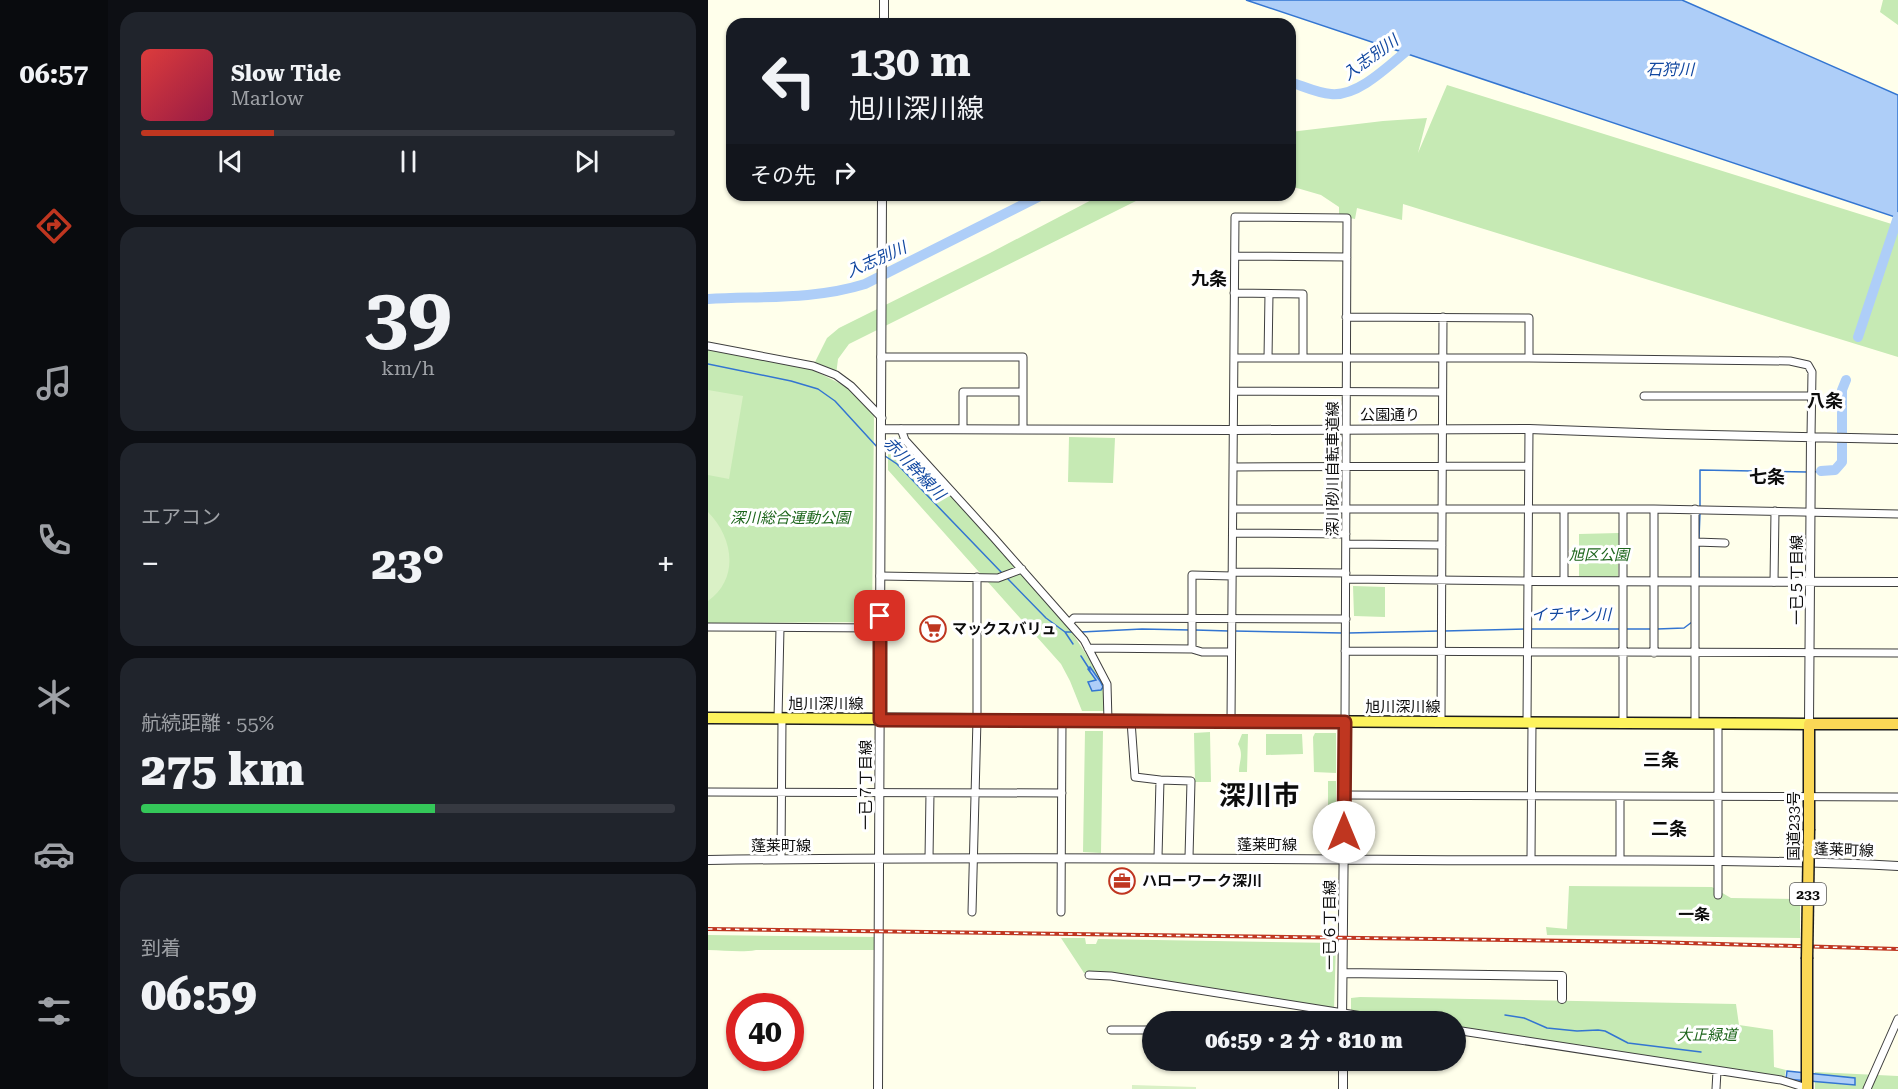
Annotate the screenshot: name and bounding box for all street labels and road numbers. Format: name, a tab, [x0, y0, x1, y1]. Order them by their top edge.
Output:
street label: 深川砂川自転車道線	[1324, 401, 1342, 537]
street label: 公園通り	[1360, 406, 1420, 424]
street label: 一已５丁目線	[1788, 535, 1806, 625]
street label: 旭川深川線	[788, 695, 864, 713]
street label: 旭川深川線	[1365, 698, 1441, 716]
street label: 一已７丁目線	[857, 740, 875, 830]
street label: 国道233号	[1785, 791, 1803, 861]
street label: 蓬莱町線	[1237, 836, 1297, 854]
street label: 蓬莱町線	[751, 837, 811, 855]
street label: 蓬莱町線	[1814, 840, 1874, 860]
street label: 一已６丁目線	[1321, 880, 1339, 970]
road number: 233	[1790, 883, 1826, 905]

